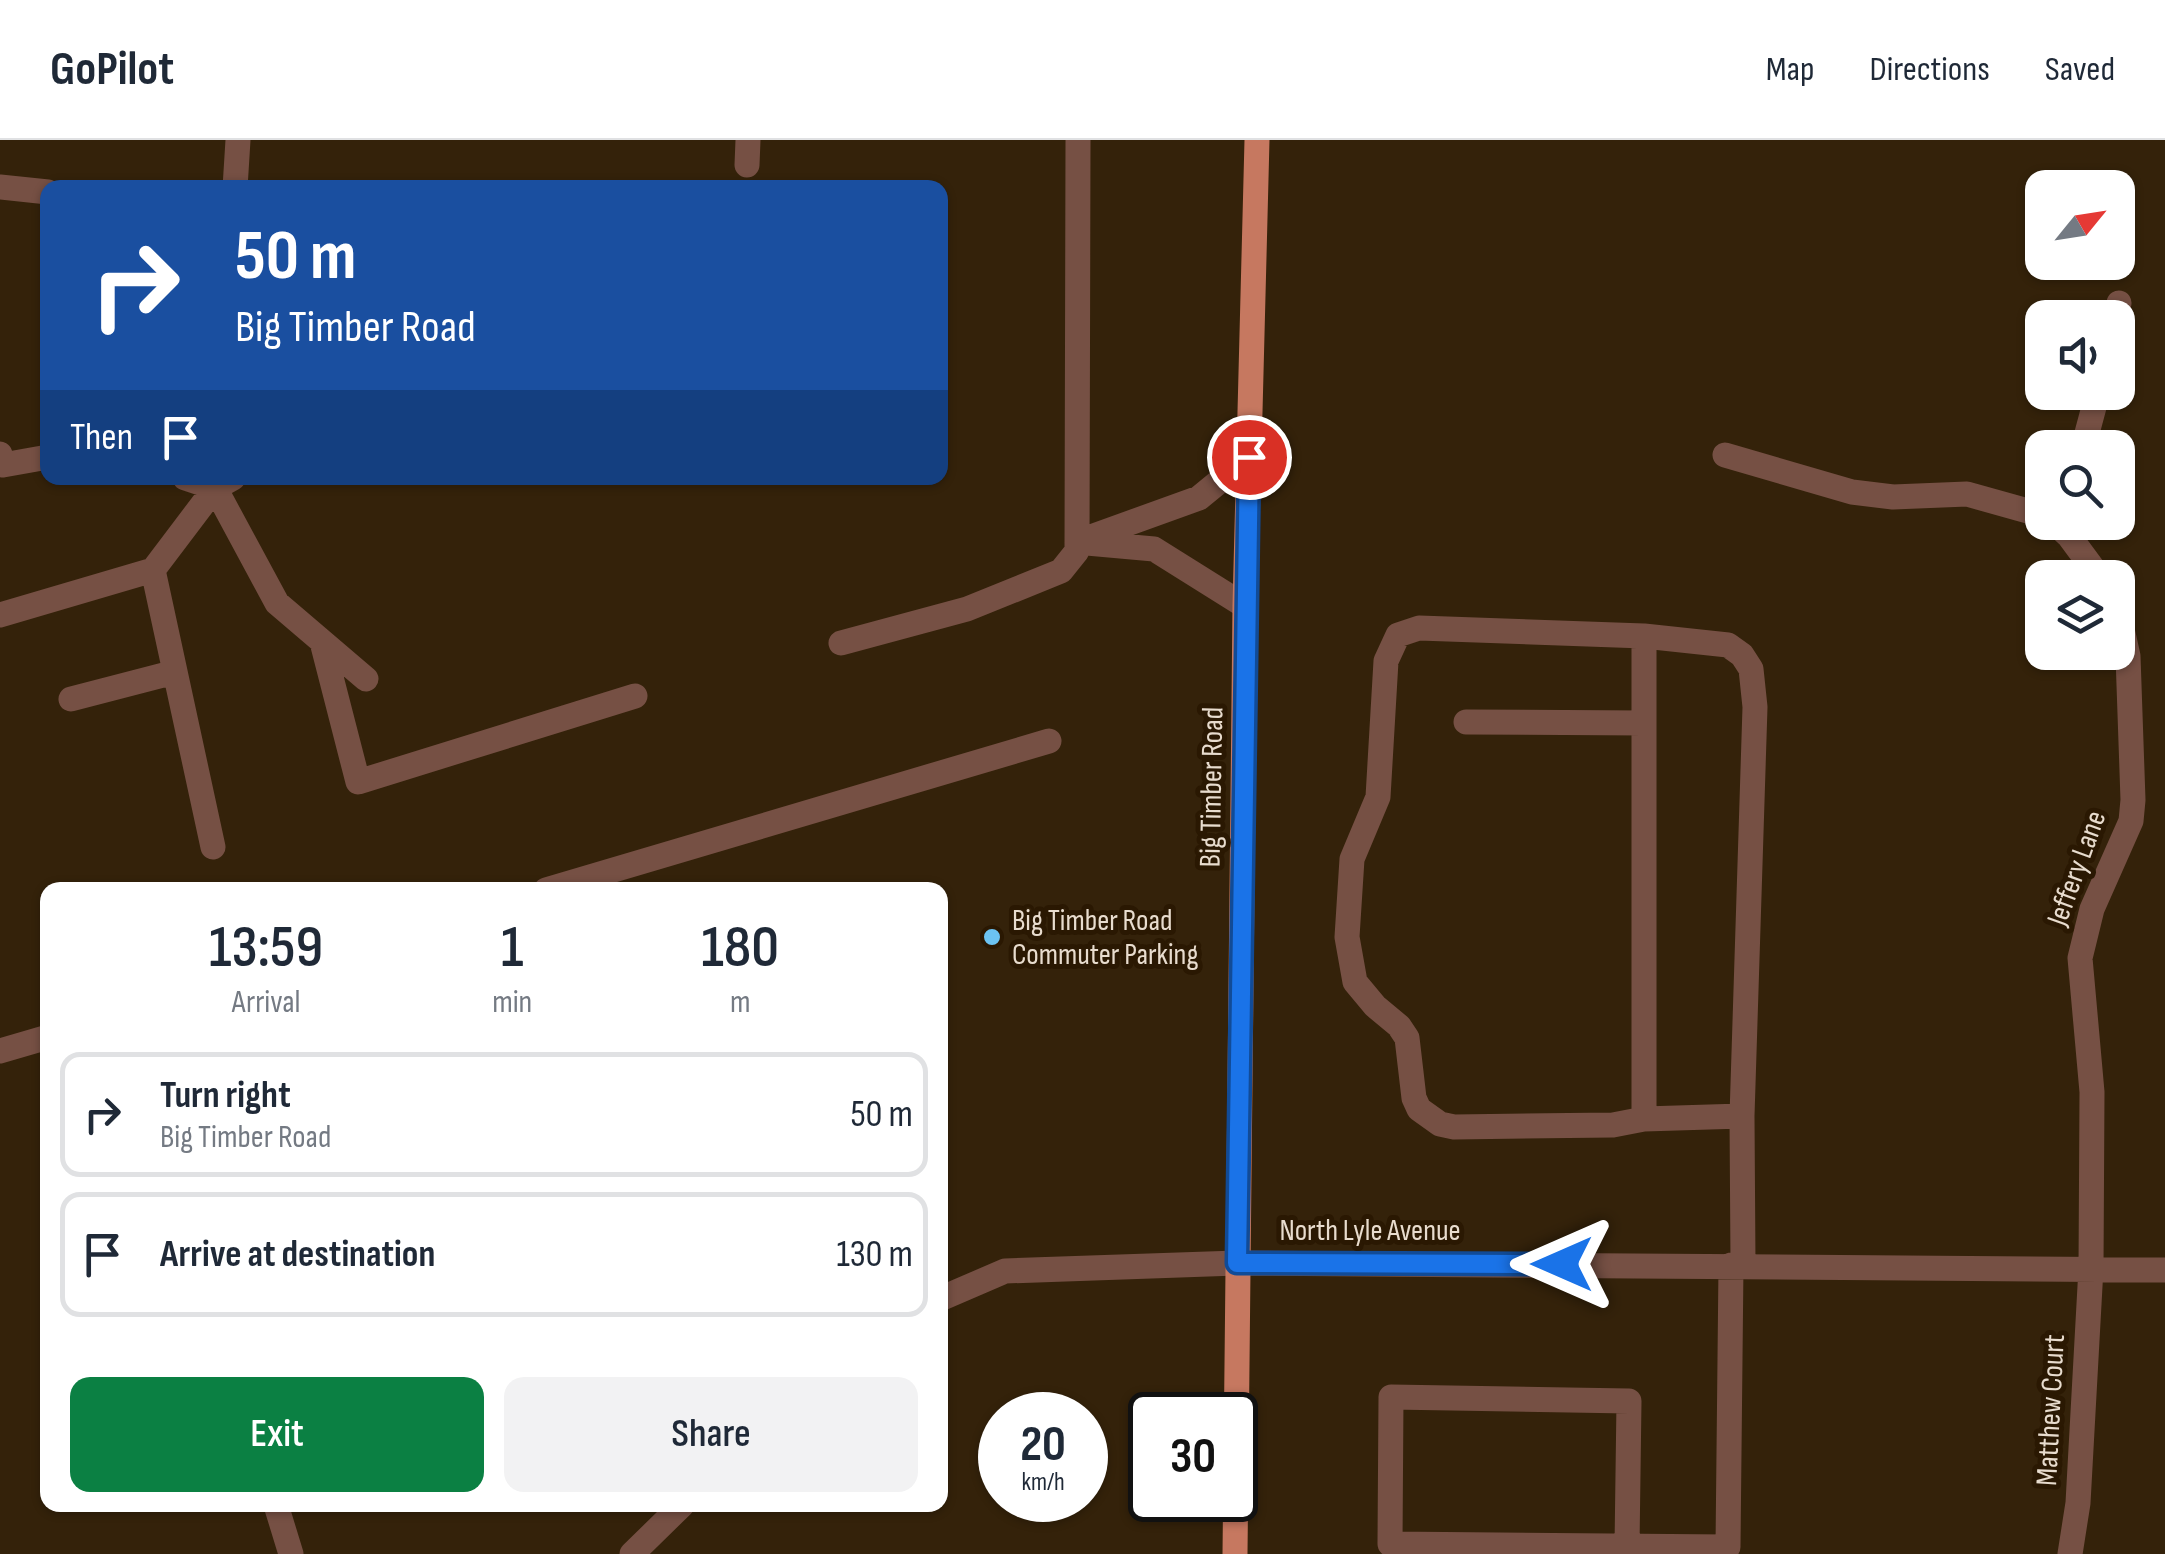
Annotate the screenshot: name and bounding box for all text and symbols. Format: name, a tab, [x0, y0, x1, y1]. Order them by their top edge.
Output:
text: GoPilot	[50, 41, 174, 98]
text: Map	[1766, 48, 1815, 91]
text: Directions	[1870, 48, 1990, 91]
text: Saved	[2045, 48, 2115, 91]
north arrow	[2025, 170, 2135, 280]
map controls	[2025, 170, 2135, 670]
text: 50 m	[235, 215, 356, 299]
icon: right	[70, 220, 200, 350]
text: Big Timber Road	[235, 300, 476, 355]
button: sound	[2025, 300, 2135, 410]
icon: arrive	[153, 410, 208, 465]
text: Then	[70, 415, 133, 460]
pin	[1207, 415, 1292, 500]
icon: arrive	[1222, 430, 1277, 485]
button: search	[2025, 430, 2135, 540]
button: layers	[2025, 560, 2135, 670]
street label: Big Timber Road	[1193, 706, 1231, 868]
street label: Jeffery Lane	[2039, 806, 2114, 932]
place label: Big Timber Road Commuter Parking	[1012, 903, 1198, 973]
text: 13:59	[209, 912, 323, 984]
text: 1	[501, 912, 523, 984]
text: 180	[701, 912, 779, 984]
marker: Big Timber Road Commuter Parking	[981, 926, 1003, 948]
text: Arrival	[232, 983, 300, 1022]
text: min	[492, 983, 532, 1022]
text: m	[730, 983, 750, 1022]
text: Turn right	[160, 1073, 291, 1118]
icon: right	[75, 1087, 130, 1142]
text: 50 m	[850, 1092, 913, 1137]
text: Big Timber Road	[160, 1118, 331, 1157]
position arrow	[1510, 1212, 1614, 1316]
street label: North Lyle Avenue	[1279, 1213, 1461, 1249]
icon: arrive	[75, 1227, 130, 1282]
text: Arrive at destination	[160, 1232, 435, 1277]
text: 130 m	[836, 1232, 913, 1277]
street label: Matthew Court	[2029, 1333, 2073, 1487]
button: Exit	[70, 1377, 484, 1492]
button: Share	[504, 1377, 918, 1492]
speed limit sign: 30	[1128, 1392, 1258, 1522]
text: 20	[1020, 1415, 1066, 1475]
text: km/h	[1021, 1467, 1065, 1498]

